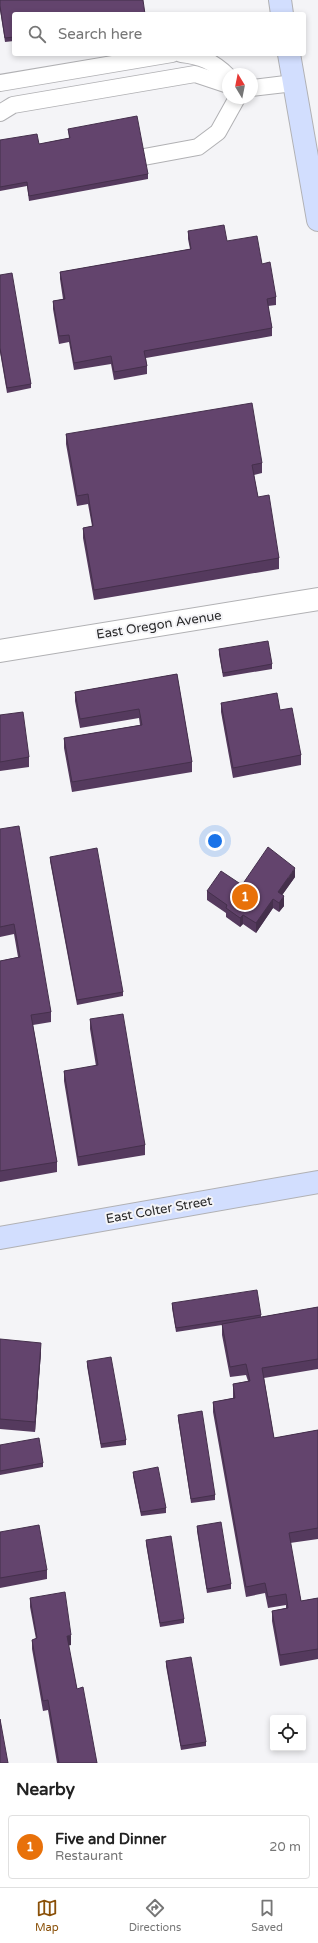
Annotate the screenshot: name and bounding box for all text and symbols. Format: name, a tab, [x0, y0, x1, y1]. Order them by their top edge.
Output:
search box	[12, 12, 306, 56]
icon: search	[26, 23, 48, 45]
text: Search here	[58, 25, 142, 43]
north arrow	[222, 68, 258, 104]
street label: East Oregon Avenue	[95, 607, 223, 643]
your location	[205, 831, 225, 851]
pin: 1	[232, 882, 258, 912]
street label: East Colter Street	[105, 1193, 213, 1227]
map controls	[270, 1715, 306, 1751]
button: locate	[270, 1715, 306, 1751]
text: Nearby	[16, 1779, 75, 1800]
text: Five and Dinner	[55, 1830, 166, 1848]
text: 1	[26, 1839, 34, 1855]
text: 20 m	[269, 1839, 301, 1855]
text: Restaurant	[55, 1848, 123, 1864]
tab: Map	[35, 1897, 59, 1934]
tab: Directions	[129, 1897, 181, 1934]
tab: Saved	[251, 1897, 283, 1934]

